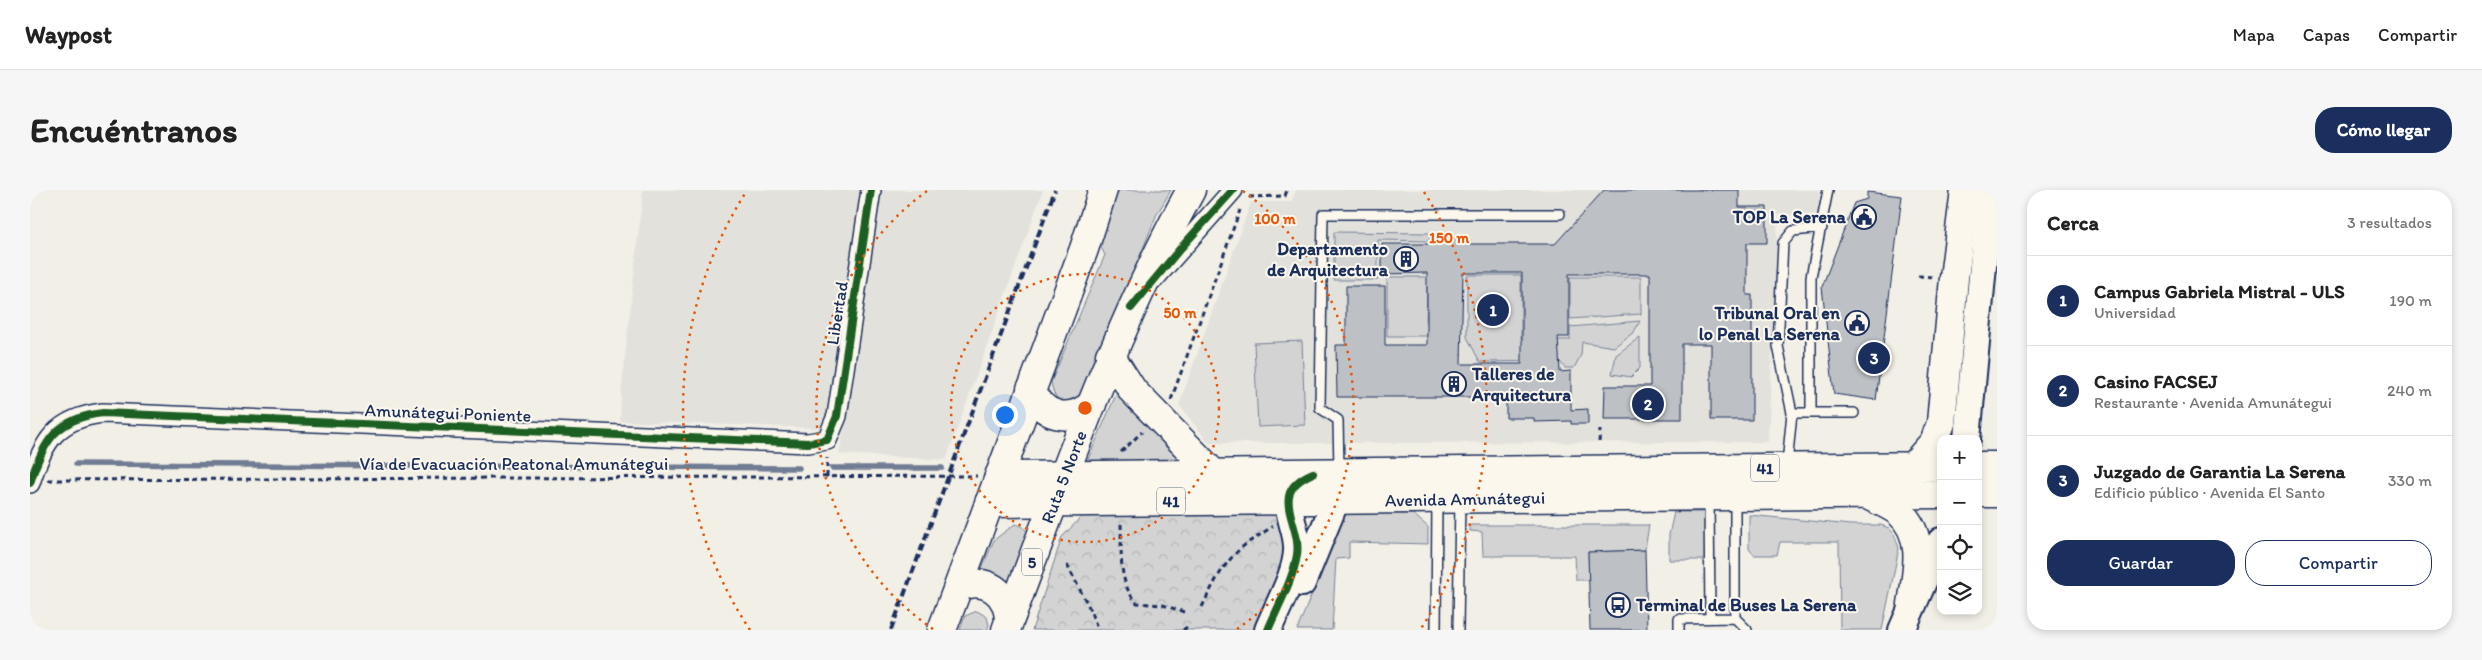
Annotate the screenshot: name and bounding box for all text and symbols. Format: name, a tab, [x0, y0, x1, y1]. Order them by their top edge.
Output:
text: Waypost	[25, 20, 112, 49]
text: Mapa	[2233, 24, 2275, 46]
text: Capas	[2303, 24, 2350, 46]
text: Compartir	[2378, 24, 2457, 46]
button: Cómo llegar	[2315, 107, 2452, 153]
text: Encuéntranos	[30, 109, 238, 151]
public building icon: TOP La Serena	[1851, 204, 1877, 230]
place label: TOP La Serena	[1732, 206, 1847, 228]
text: 100 m	[1254, 210, 1296, 228]
text: Cerca	[2047, 210, 2099, 235]
text: 3 resultados	[2347, 213, 2432, 232]
text: 150 m	[1429, 229, 1469, 247]
place label: Departamento de Arquitectura	[1267, 238, 1389, 281]
building icon: Departamento de Arquitectura	[1393, 246, 1419, 272]
street label: Libertad	[821, 279, 853, 347]
text: Campus Gabriela Mistral - ULS	[2094, 280, 2345, 303]
pin: 1	[1477, 291, 1509, 329]
text: 1	[2059, 291, 2067, 310]
text: 190 m	[2389, 291, 2432, 310]
place label: Tribunal Oral en lo Penal La Serena	[1699, 302, 1841, 345]
text: Universidad	[2094, 303, 2176, 322]
text: 50 m	[1163, 304, 1197, 322]
public building icon: Tribunal Oral en lo Penal La Serena	[1844, 310, 1870, 336]
pin: 3	[1858, 339, 1890, 377]
place label: Talleres de Arquitectura	[1471, 363, 1571, 406]
text: Casino FACSEJ	[2094, 370, 2218, 393]
building icon: Talleres de Arquitectura	[1441, 371, 1467, 397]
text: 2	[2059, 381, 2067, 400]
text: 240 m	[2387, 381, 2432, 400]
pin: 2	[1632, 385, 1664, 423]
text: Restaurante · Avenida Amunátegui	[2094, 393, 2332, 412]
street label: Amunátegui Poniente	[364, 399, 532, 427]
centre of rings	[1076, 399, 1094, 417]
your location	[992, 402, 1018, 428]
street label: Ruta 5 Norte	[1036, 427, 1092, 527]
map controls	[1937, 435, 1982, 615]
button: +	[1937, 435, 1982, 480]
street label: Vía de Evacuación Peatonal Amunátegui	[360, 453, 668, 475]
road number: 41	[1751, 454, 1779, 482]
text: Juzgado de Garantia La Serena	[2094, 460, 2345, 483]
text: 3	[2059, 471, 2067, 490]
text: 330 m	[2388, 471, 2432, 490]
button: −	[1937, 480, 1982, 525]
text: Edificio público · Avenida El Santo	[2094, 483, 2325, 502]
street label: Avenida Amunátegui	[1385, 487, 1545, 511]
road number: 41	[1157, 488, 1185, 514]
button: locate	[1937, 525, 1982, 570]
button: Guardar	[2047, 540, 2235, 586]
button: Compartir	[2245, 540, 2432, 586]
road number: 5	[1022, 548, 1042, 576]
button: layers	[1937, 570, 1982, 615]
bus stop icon: Terminal de Buses La Serena	[1605, 592, 1631, 618]
place label: Terminal de Buses La Serena	[1635, 594, 1857, 616]

